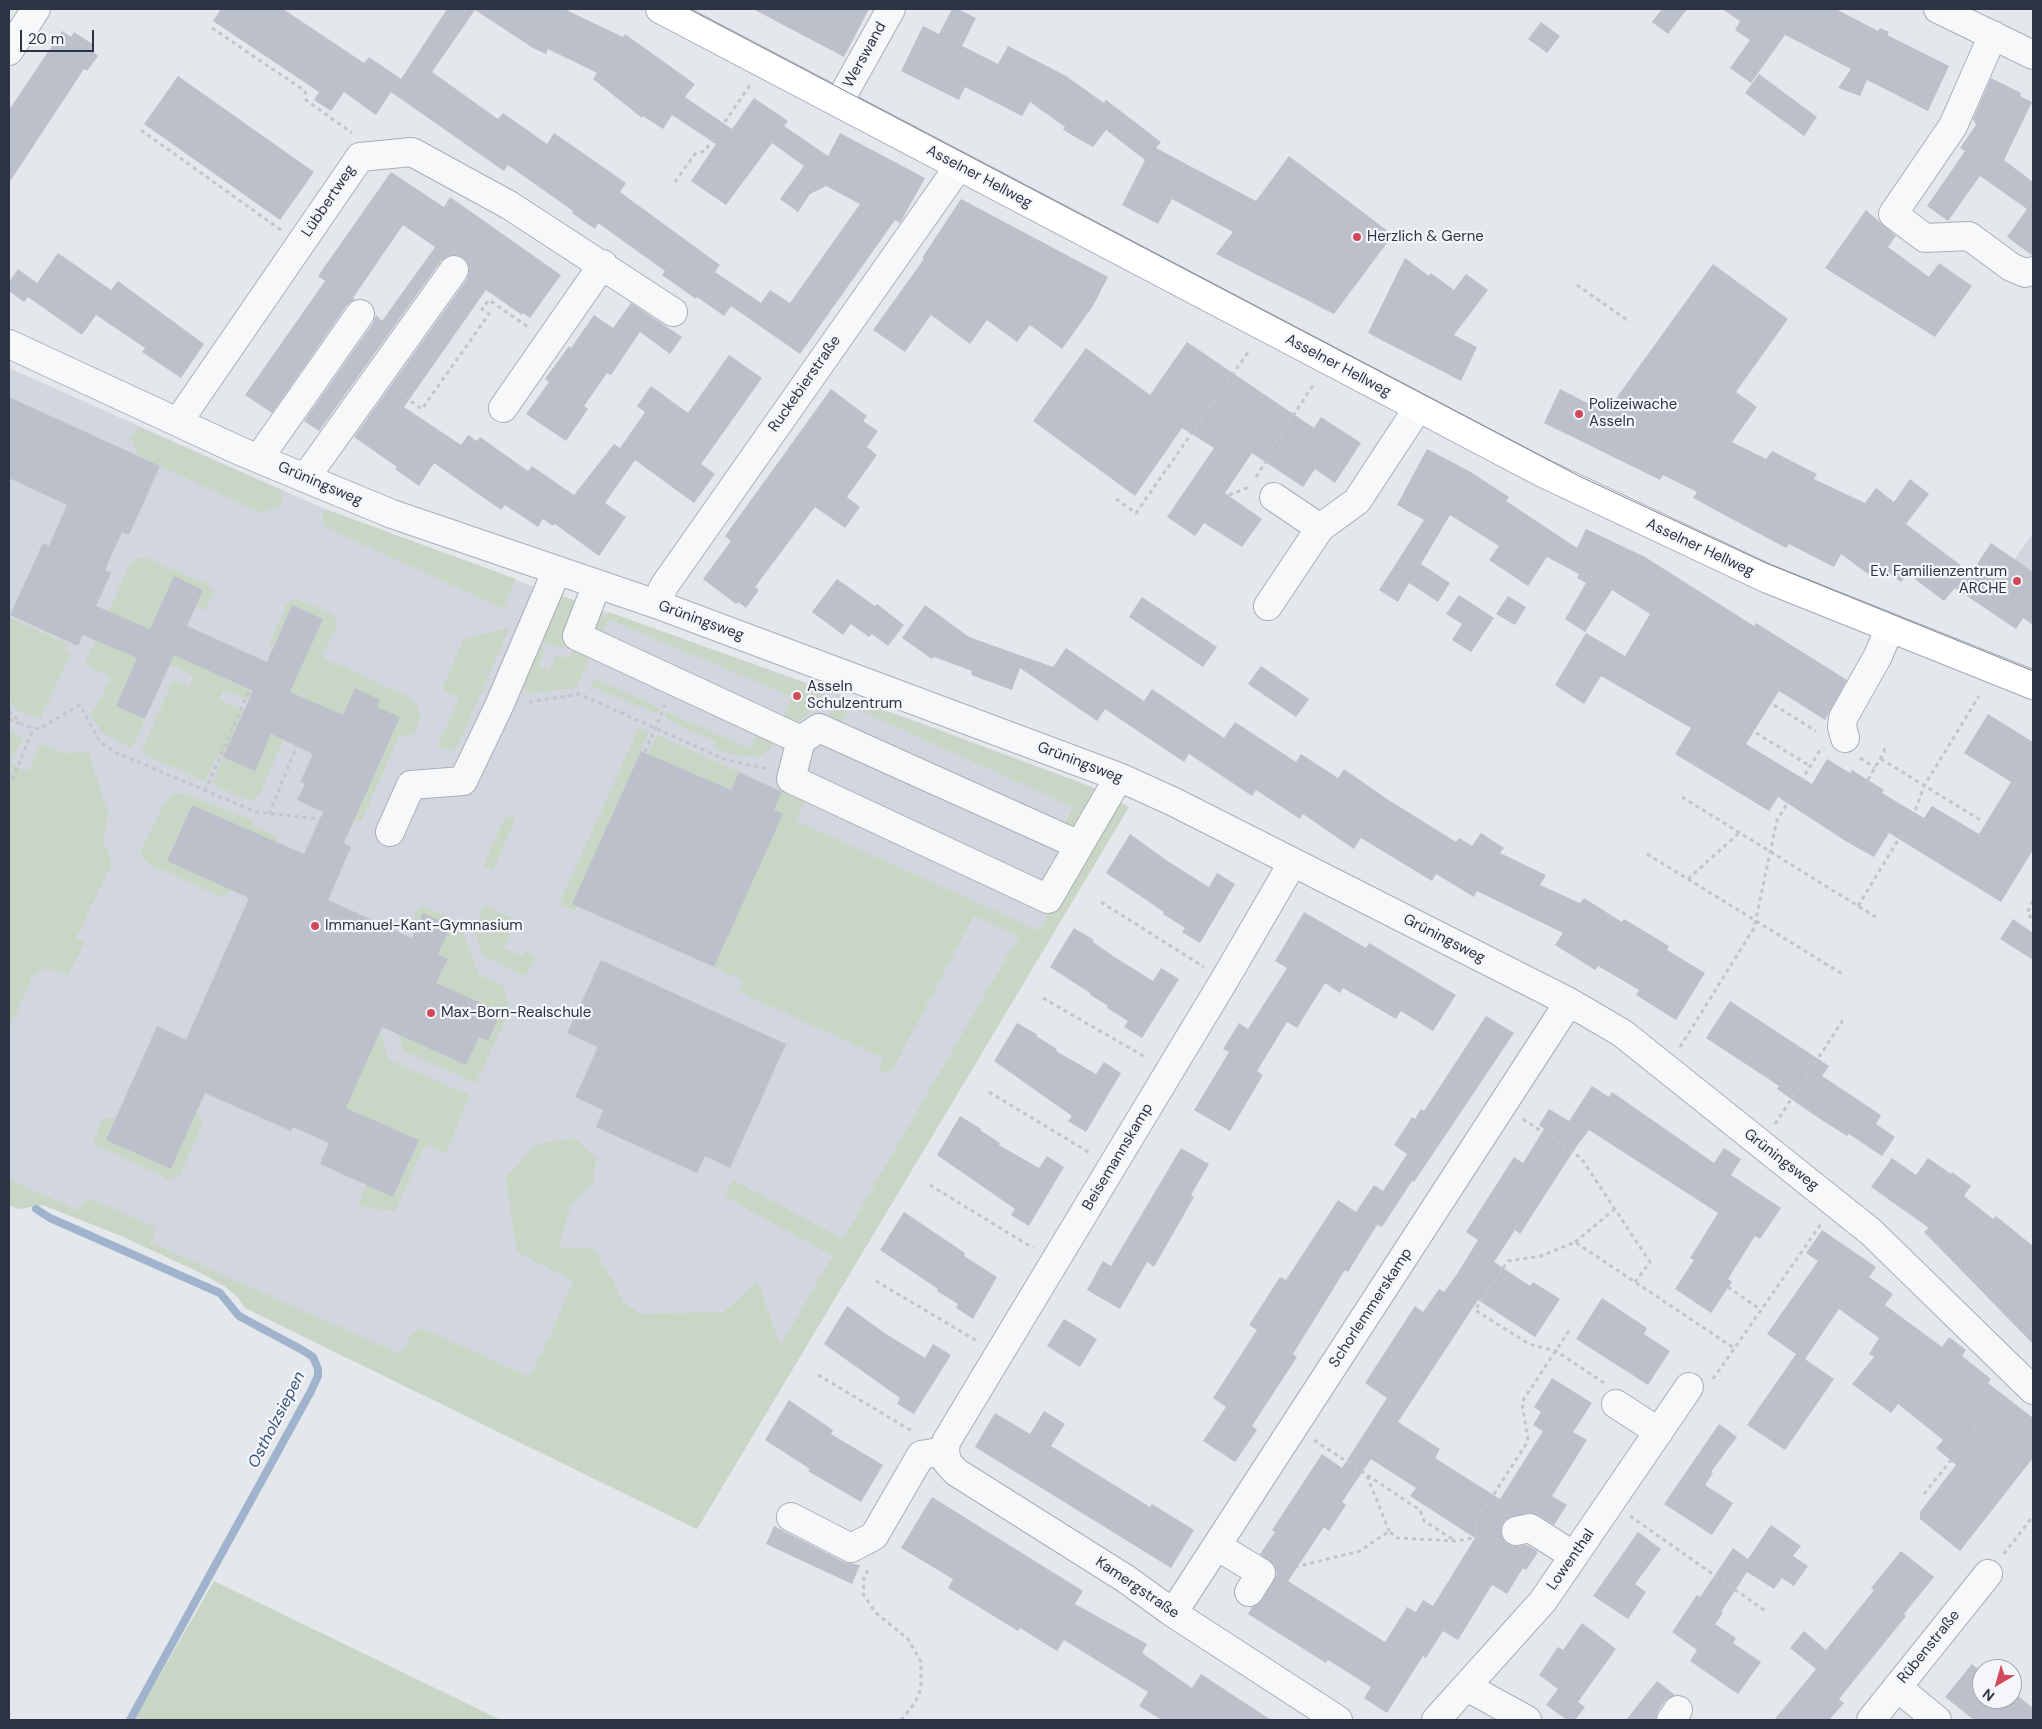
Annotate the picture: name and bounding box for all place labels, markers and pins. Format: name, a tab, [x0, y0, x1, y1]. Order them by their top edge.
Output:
place label: Herzlich & Gerne	[1367, 228, 1484, 246]
marker: Herzlich & Gerne	[1351, 231, 1363, 243]
place label: Polizeiwache Asseln	[1589, 396, 1677, 431]
marker: Polizeiwache Asseln	[1573, 408, 1585, 420]
place label: Ev. Familienzentrum ARCHE	[1870, 563, 2007, 598]
marker: Ev. Familienzentrum ARCHE	[2011, 575, 2023, 587]
place label: Asseln Schulzentrum	[807, 678, 902, 713]
marker: Asseln Schulzentrum	[791, 690, 803, 702]
place label: Immanuel-Kant-Gymnasium	[325, 917, 523, 935]
marker: Immanuel-Kant-Gymnasium	[309, 920, 321, 932]
place label: Max-Born-Realschule	[441, 1004, 591, 1022]
marker: Max-Born-Realschule	[425, 1007, 437, 1019]

